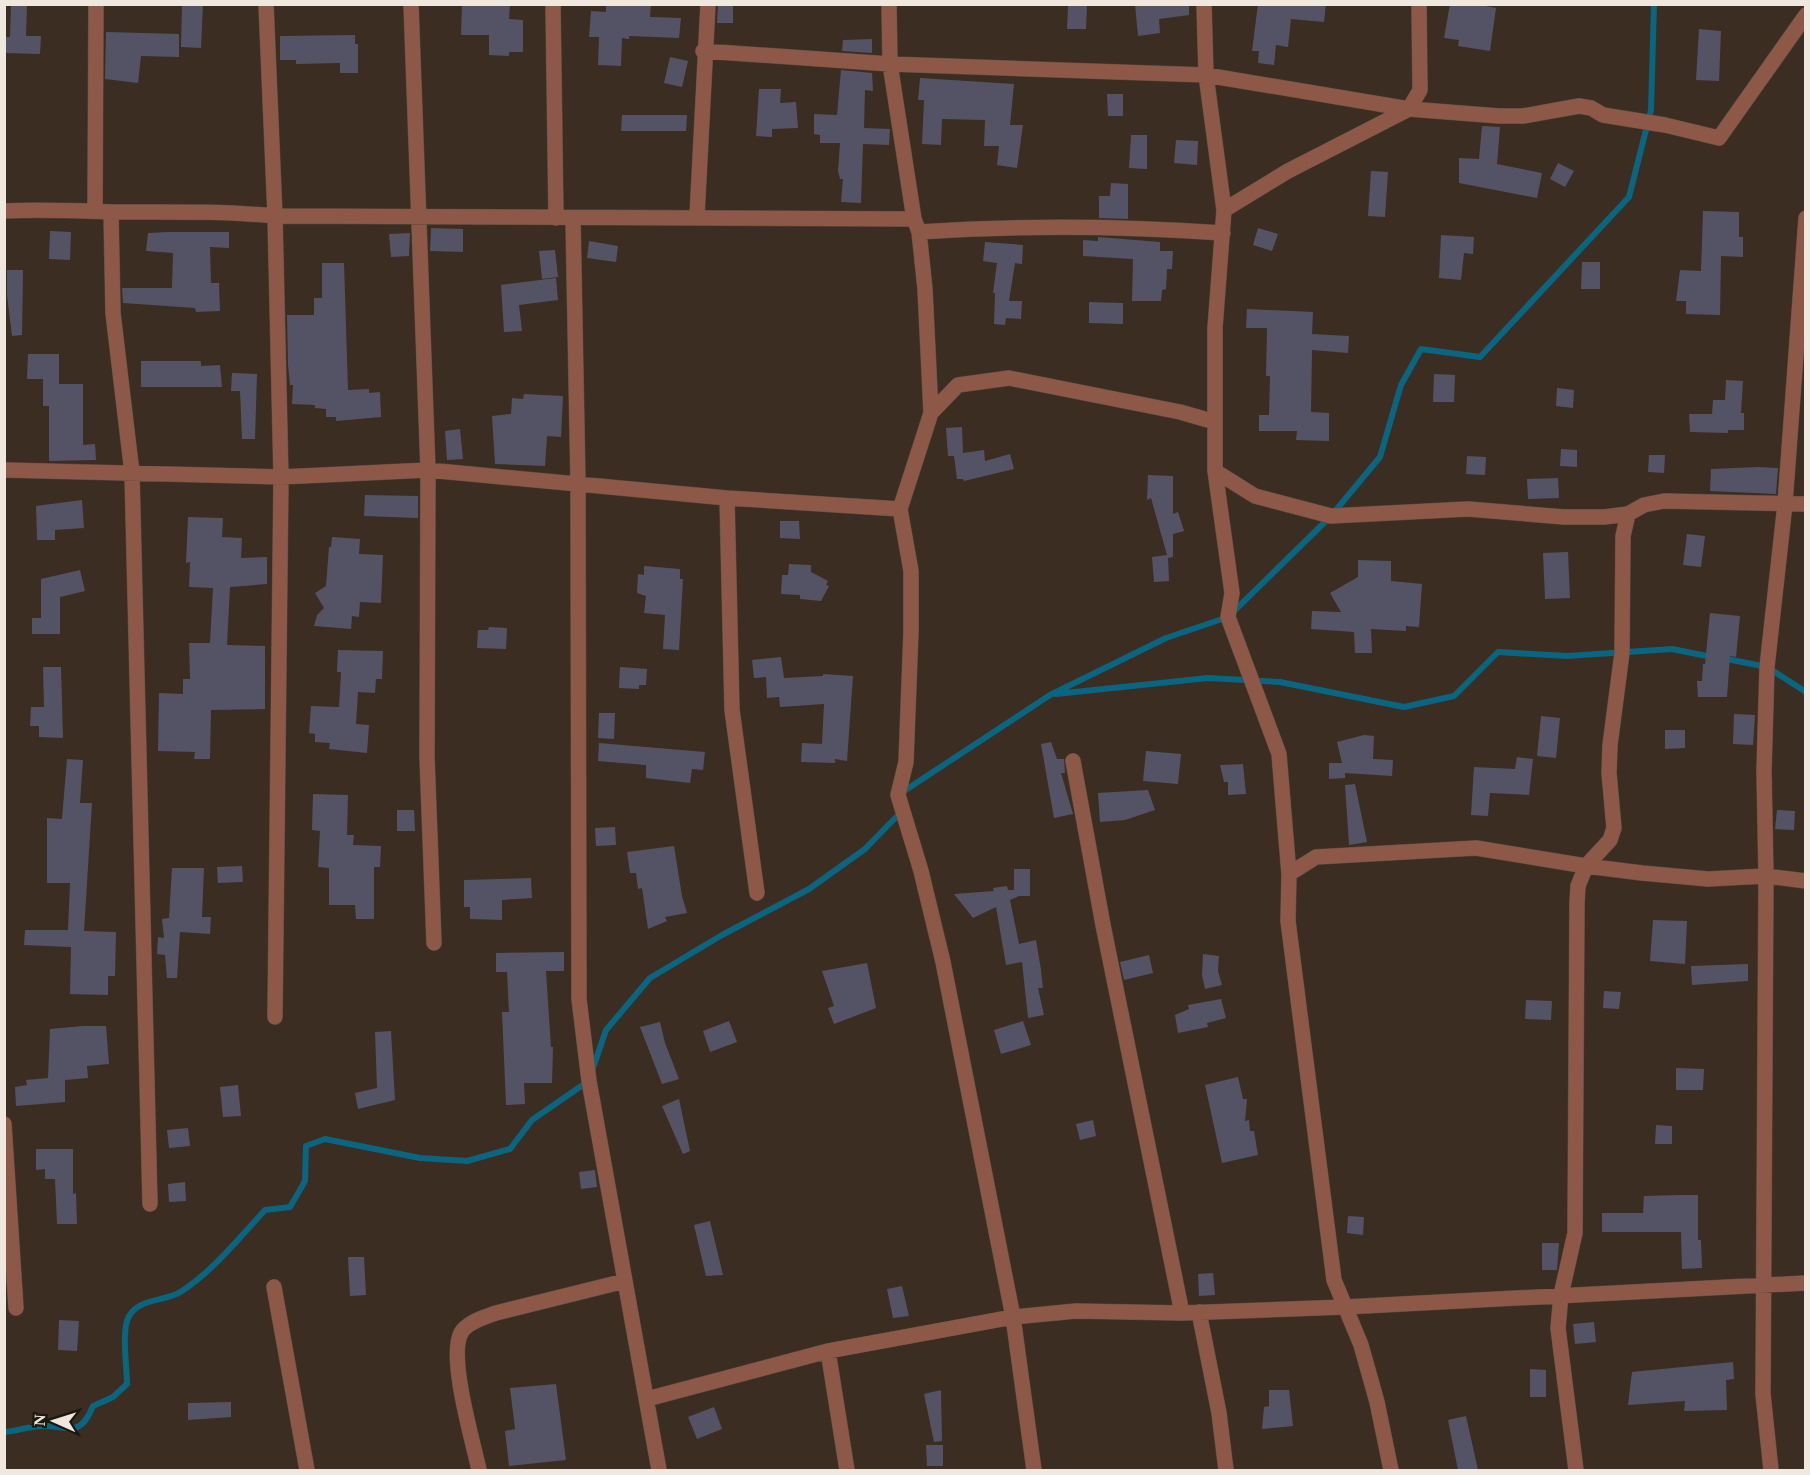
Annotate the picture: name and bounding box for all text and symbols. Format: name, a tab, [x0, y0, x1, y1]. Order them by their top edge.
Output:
north arrow	[24, 1391, 84, 1451]
text: N	[31, 1414, 48, 1426]

